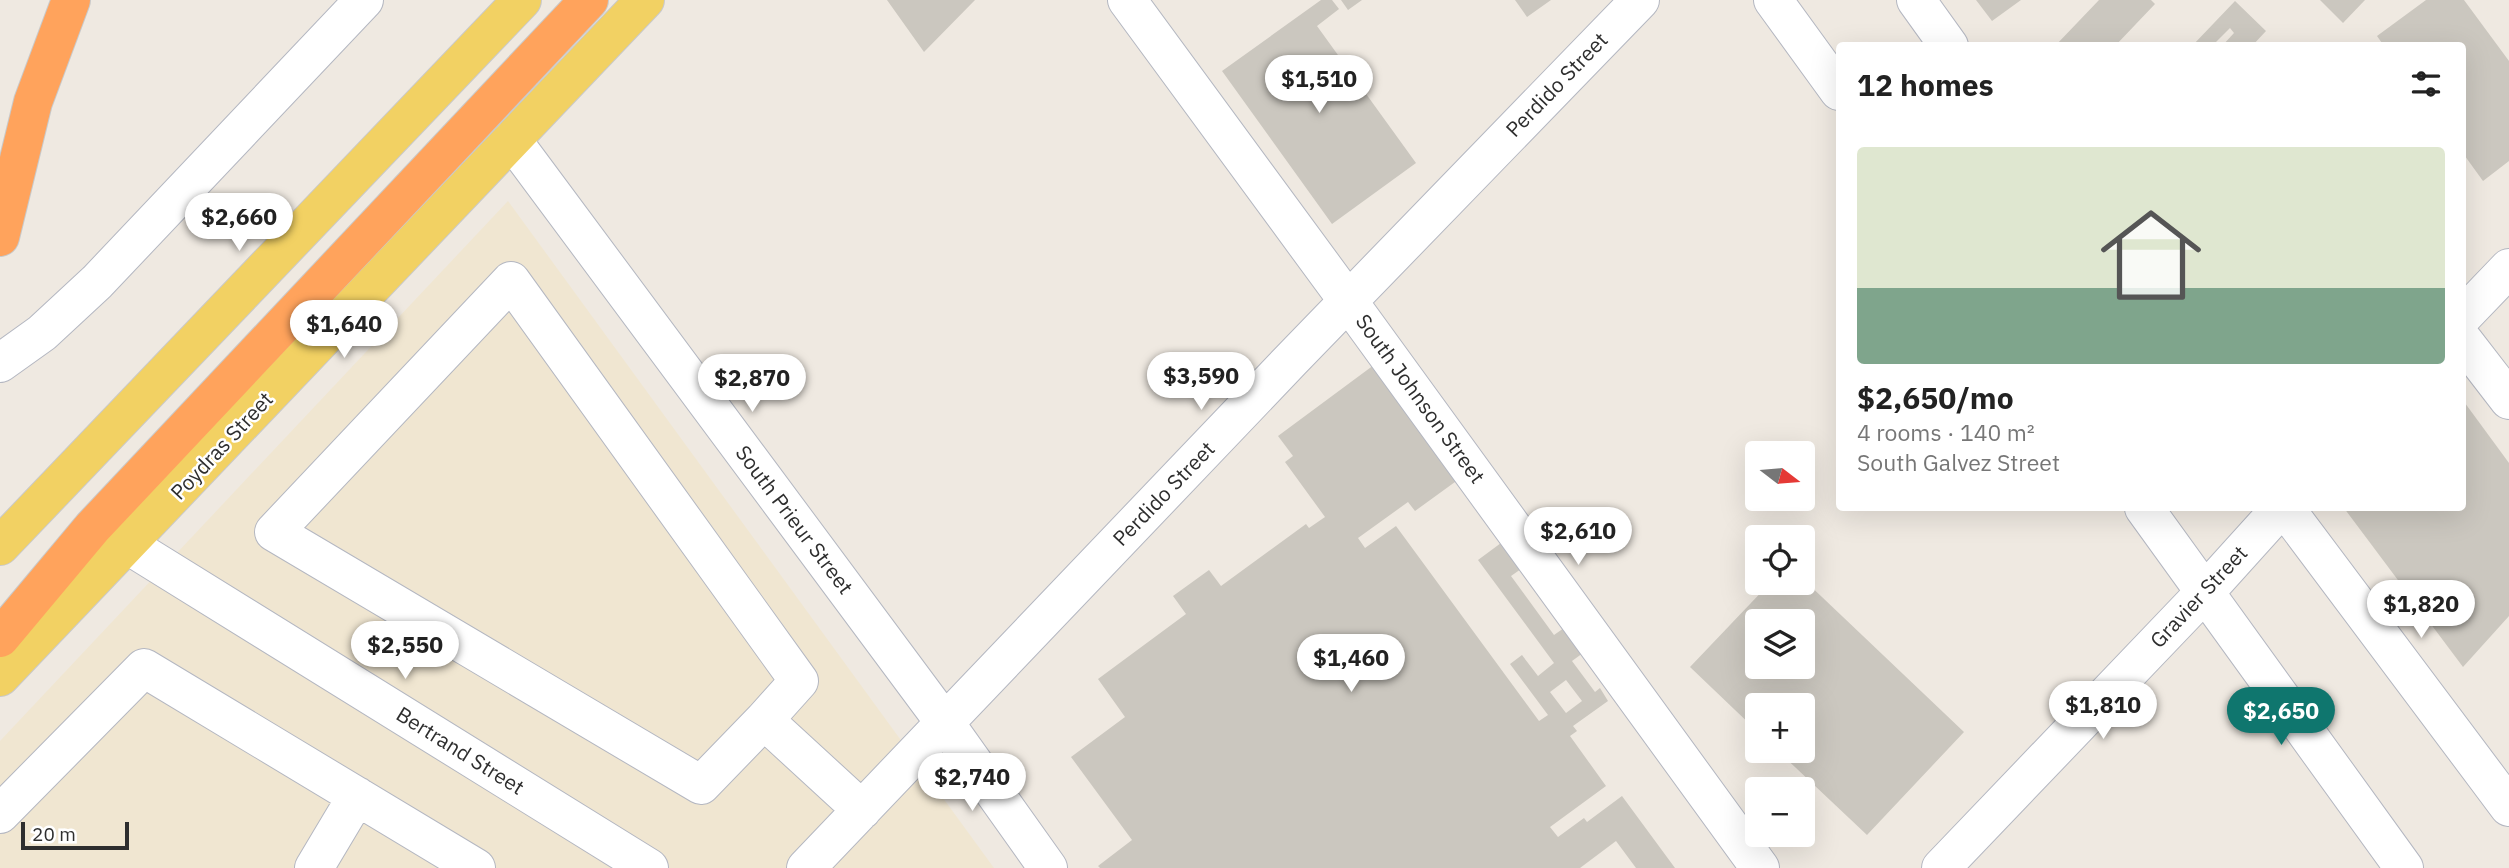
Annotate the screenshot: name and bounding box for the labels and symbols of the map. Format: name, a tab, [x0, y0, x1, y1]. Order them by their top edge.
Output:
street label: Perdido Street	[1499, 26, 1613, 143]
pin: $1,510	[1262, 55, 1376, 115]
pin: $2,660	[182, 194, 296, 253]
pin: $1,640	[287, 300, 401, 360]
street label: South Johnson Street	[1350, 308, 1492, 489]
pin: $3,590	[1144, 352, 1258, 412]
pin: $2,870	[695, 354, 809, 414]
street label: Poydras Street	[164, 385, 279, 505]
street label: Perdido Street	[1106, 435, 1220, 552]
street label: South Prieur Street	[730, 439, 860, 599]
north arrow	[1745, 441, 1815, 511]
pin: $2,610	[1521, 508, 1635, 567]
street label: Gravier Street	[2143, 539, 2253, 654]
pin: $1,820	[2364, 580, 2478, 640]
pin: $2,550	[348, 622, 462, 681]
pin: $1,460	[1294, 634, 1408, 694]
pin: $1,810	[2046, 682, 2160, 741]
pin: $2,650	[2224, 688, 2338, 747]
street label: Bertrand Street	[391, 700, 530, 801]
pin: $2,740	[915, 754, 1029, 813]
scale bar	[21, 819, 130, 851]

